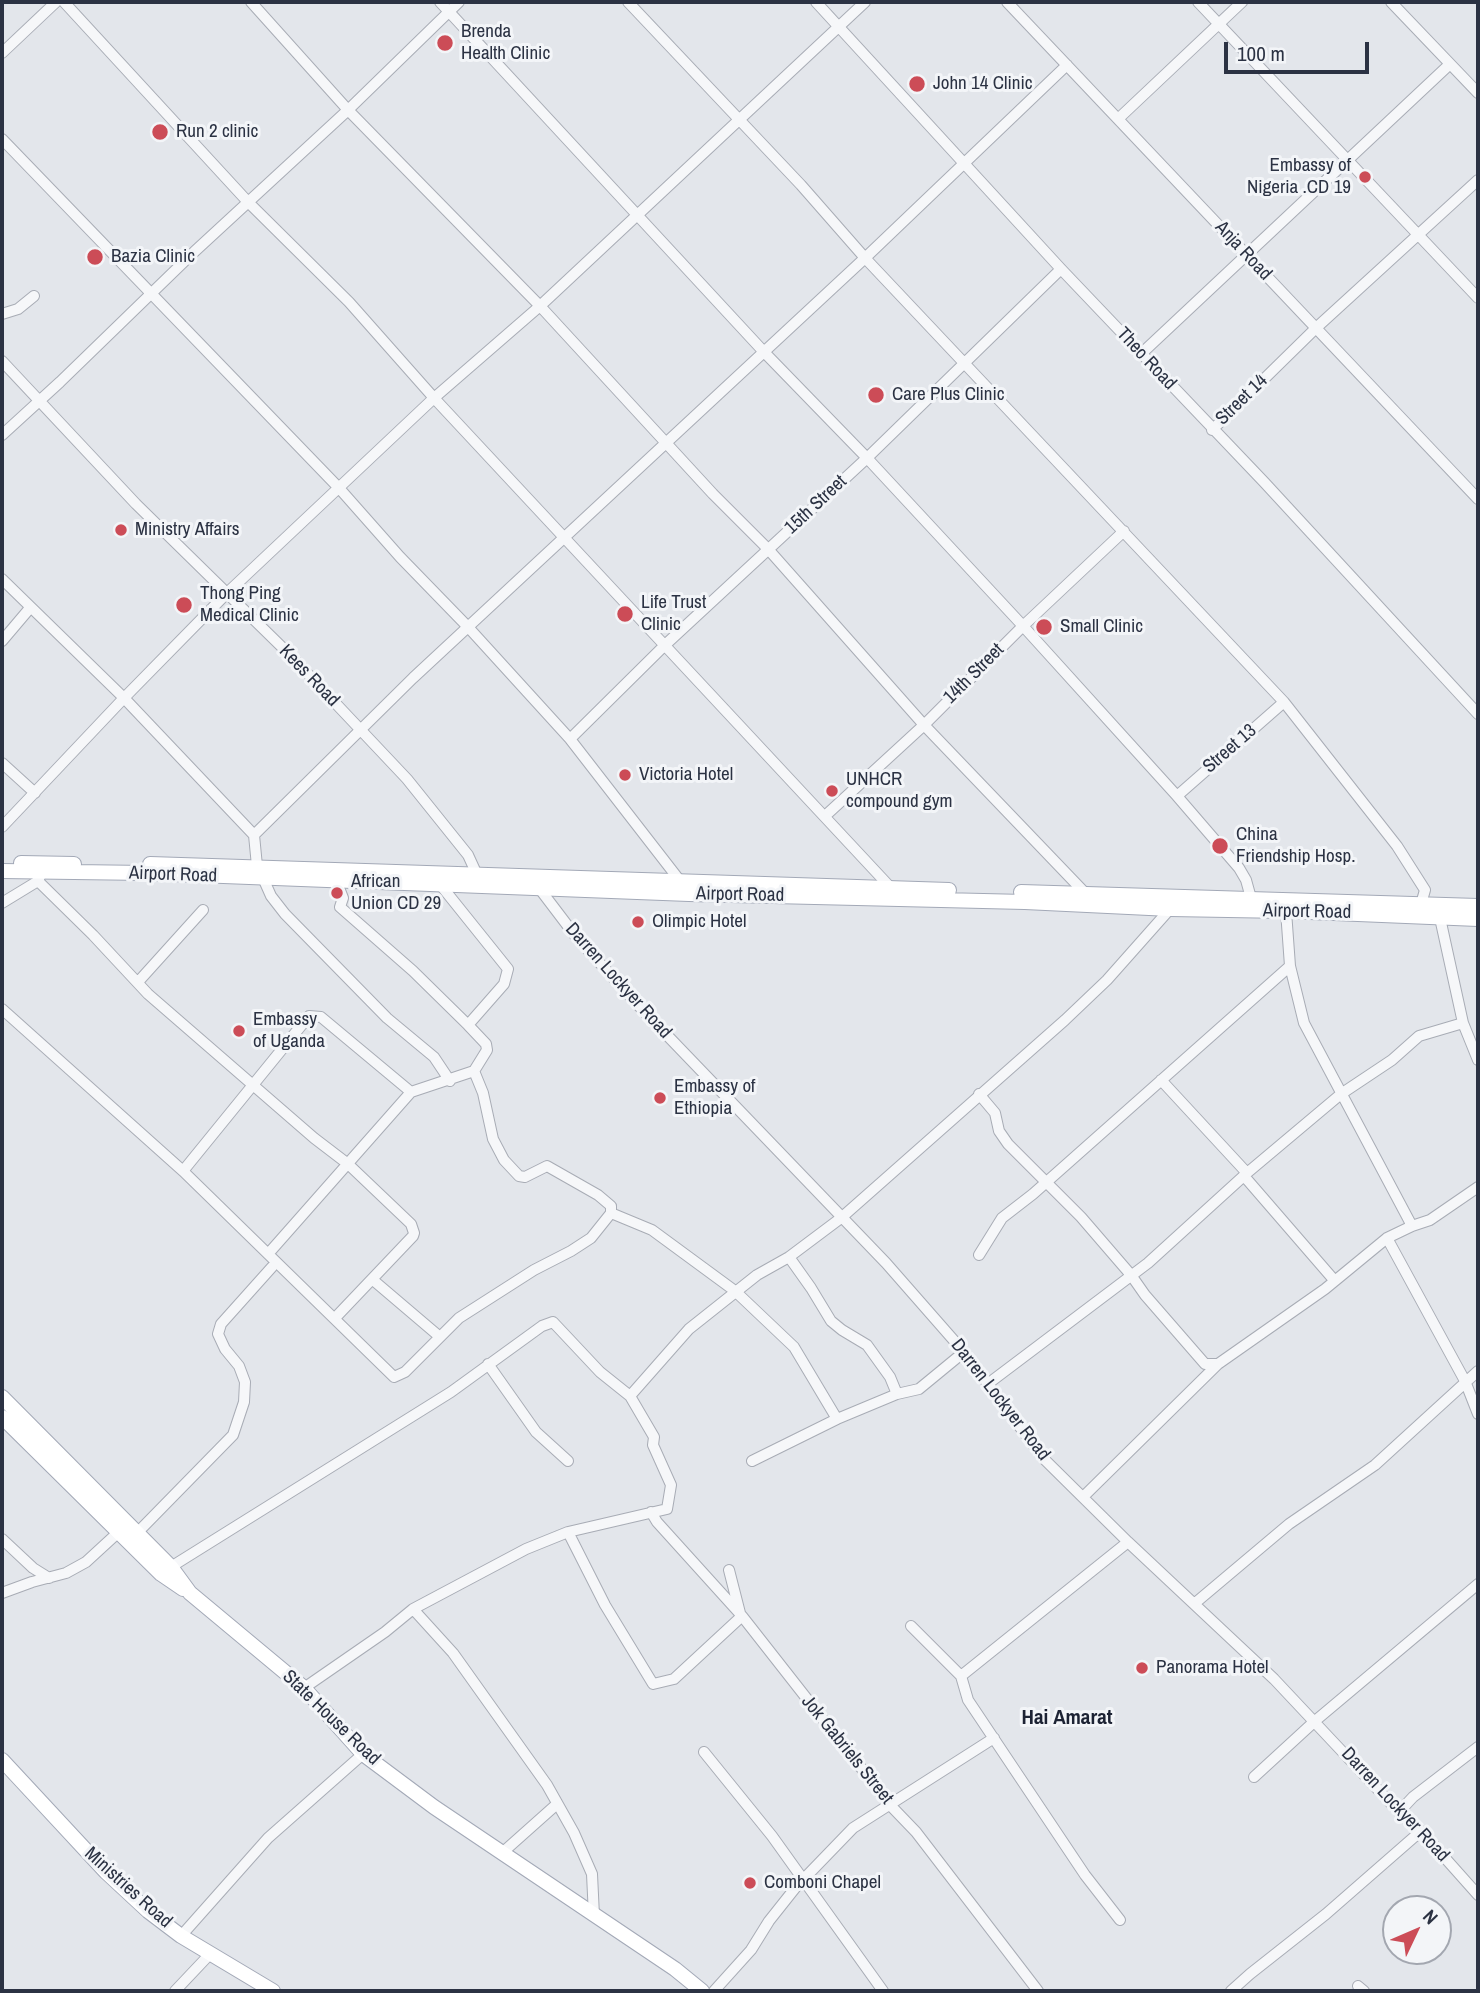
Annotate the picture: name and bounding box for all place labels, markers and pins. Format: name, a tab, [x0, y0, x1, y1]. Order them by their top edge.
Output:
place label: Brenda Health Clinic	[461, 21, 550, 65]
marker: Brenda Health Clinic	[435, 33, 455, 53]
place label: John 14 Clinic	[933, 73, 1033, 95]
marker: John 14 Clinic	[907, 74, 927, 94]
place label: Run 2 clinic	[176, 121, 258, 143]
marker: Run 2 clinic	[150, 122, 170, 142]
place label: Embassy of Nigeria .CD 19	[1247, 155, 1351, 199]
marker: Embassy of Nigeria .CD 19	[1357, 169, 1373, 185]
place label: Bazia Clinic	[111, 246, 195, 268]
marker: Bazia Clinic	[85, 247, 105, 267]
place label: Care Plus Clinic	[892, 384, 1005, 406]
marker: Care Plus Clinic	[866, 385, 886, 405]
place label: Ministry Affairs	[135, 519, 239, 541]
marker: Ministry Affairs	[113, 522, 129, 538]
place label: Thong Ping Medical Clinic	[200, 583, 299, 627]
place label: Life Trust Clinic	[641, 592, 706, 636]
marker: Thong Ping Medical Clinic	[174, 595, 194, 615]
marker: Life Trust Clinic	[615, 604, 635, 624]
place label: Small Clinic	[1060, 616, 1143, 638]
marker: Small Clinic	[1034, 617, 1054, 637]
place label: Victoria Hotel	[639, 764, 733, 786]
marker: Victoria Hotel	[617, 767, 633, 783]
place label: UNHCR compound gym	[846, 769, 953, 813]
marker: UNHCR compound gym	[824, 783, 840, 799]
place label: China Friendship Hosp.	[1236, 824, 1356, 868]
marker: China Friendship Hosp.	[1210, 836, 1230, 856]
place label: African Union CD 29	[351, 871, 441, 915]
marker: African Union CD 29	[329, 885, 345, 901]
place label: Olimpic Hotel	[652, 911, 746, 933]
marker: Olimpic Hotel	[630, 914, 646, 930]
place label: Embassy of Uganda	[253, 1009, 325, 1053]
marker: Embassy of Uganda	[231, 1023, 247, 1039]
place label: Embassy of Ethiopia	[674, 1076, 755, 1120]
marker: Embassy of Ethiopia	[652, 1090, 668, 1106]
place label: Panorama Hotel	[1156, 1657, 1269, 1679]
marker: Panorama Hotel	[1134, 1660, 1150, 1676]
place label: Comboni Chapel	[764, 1872, 881, 1894]
marker: Comboni Chapel	[742, 1875, 758, 1891]

